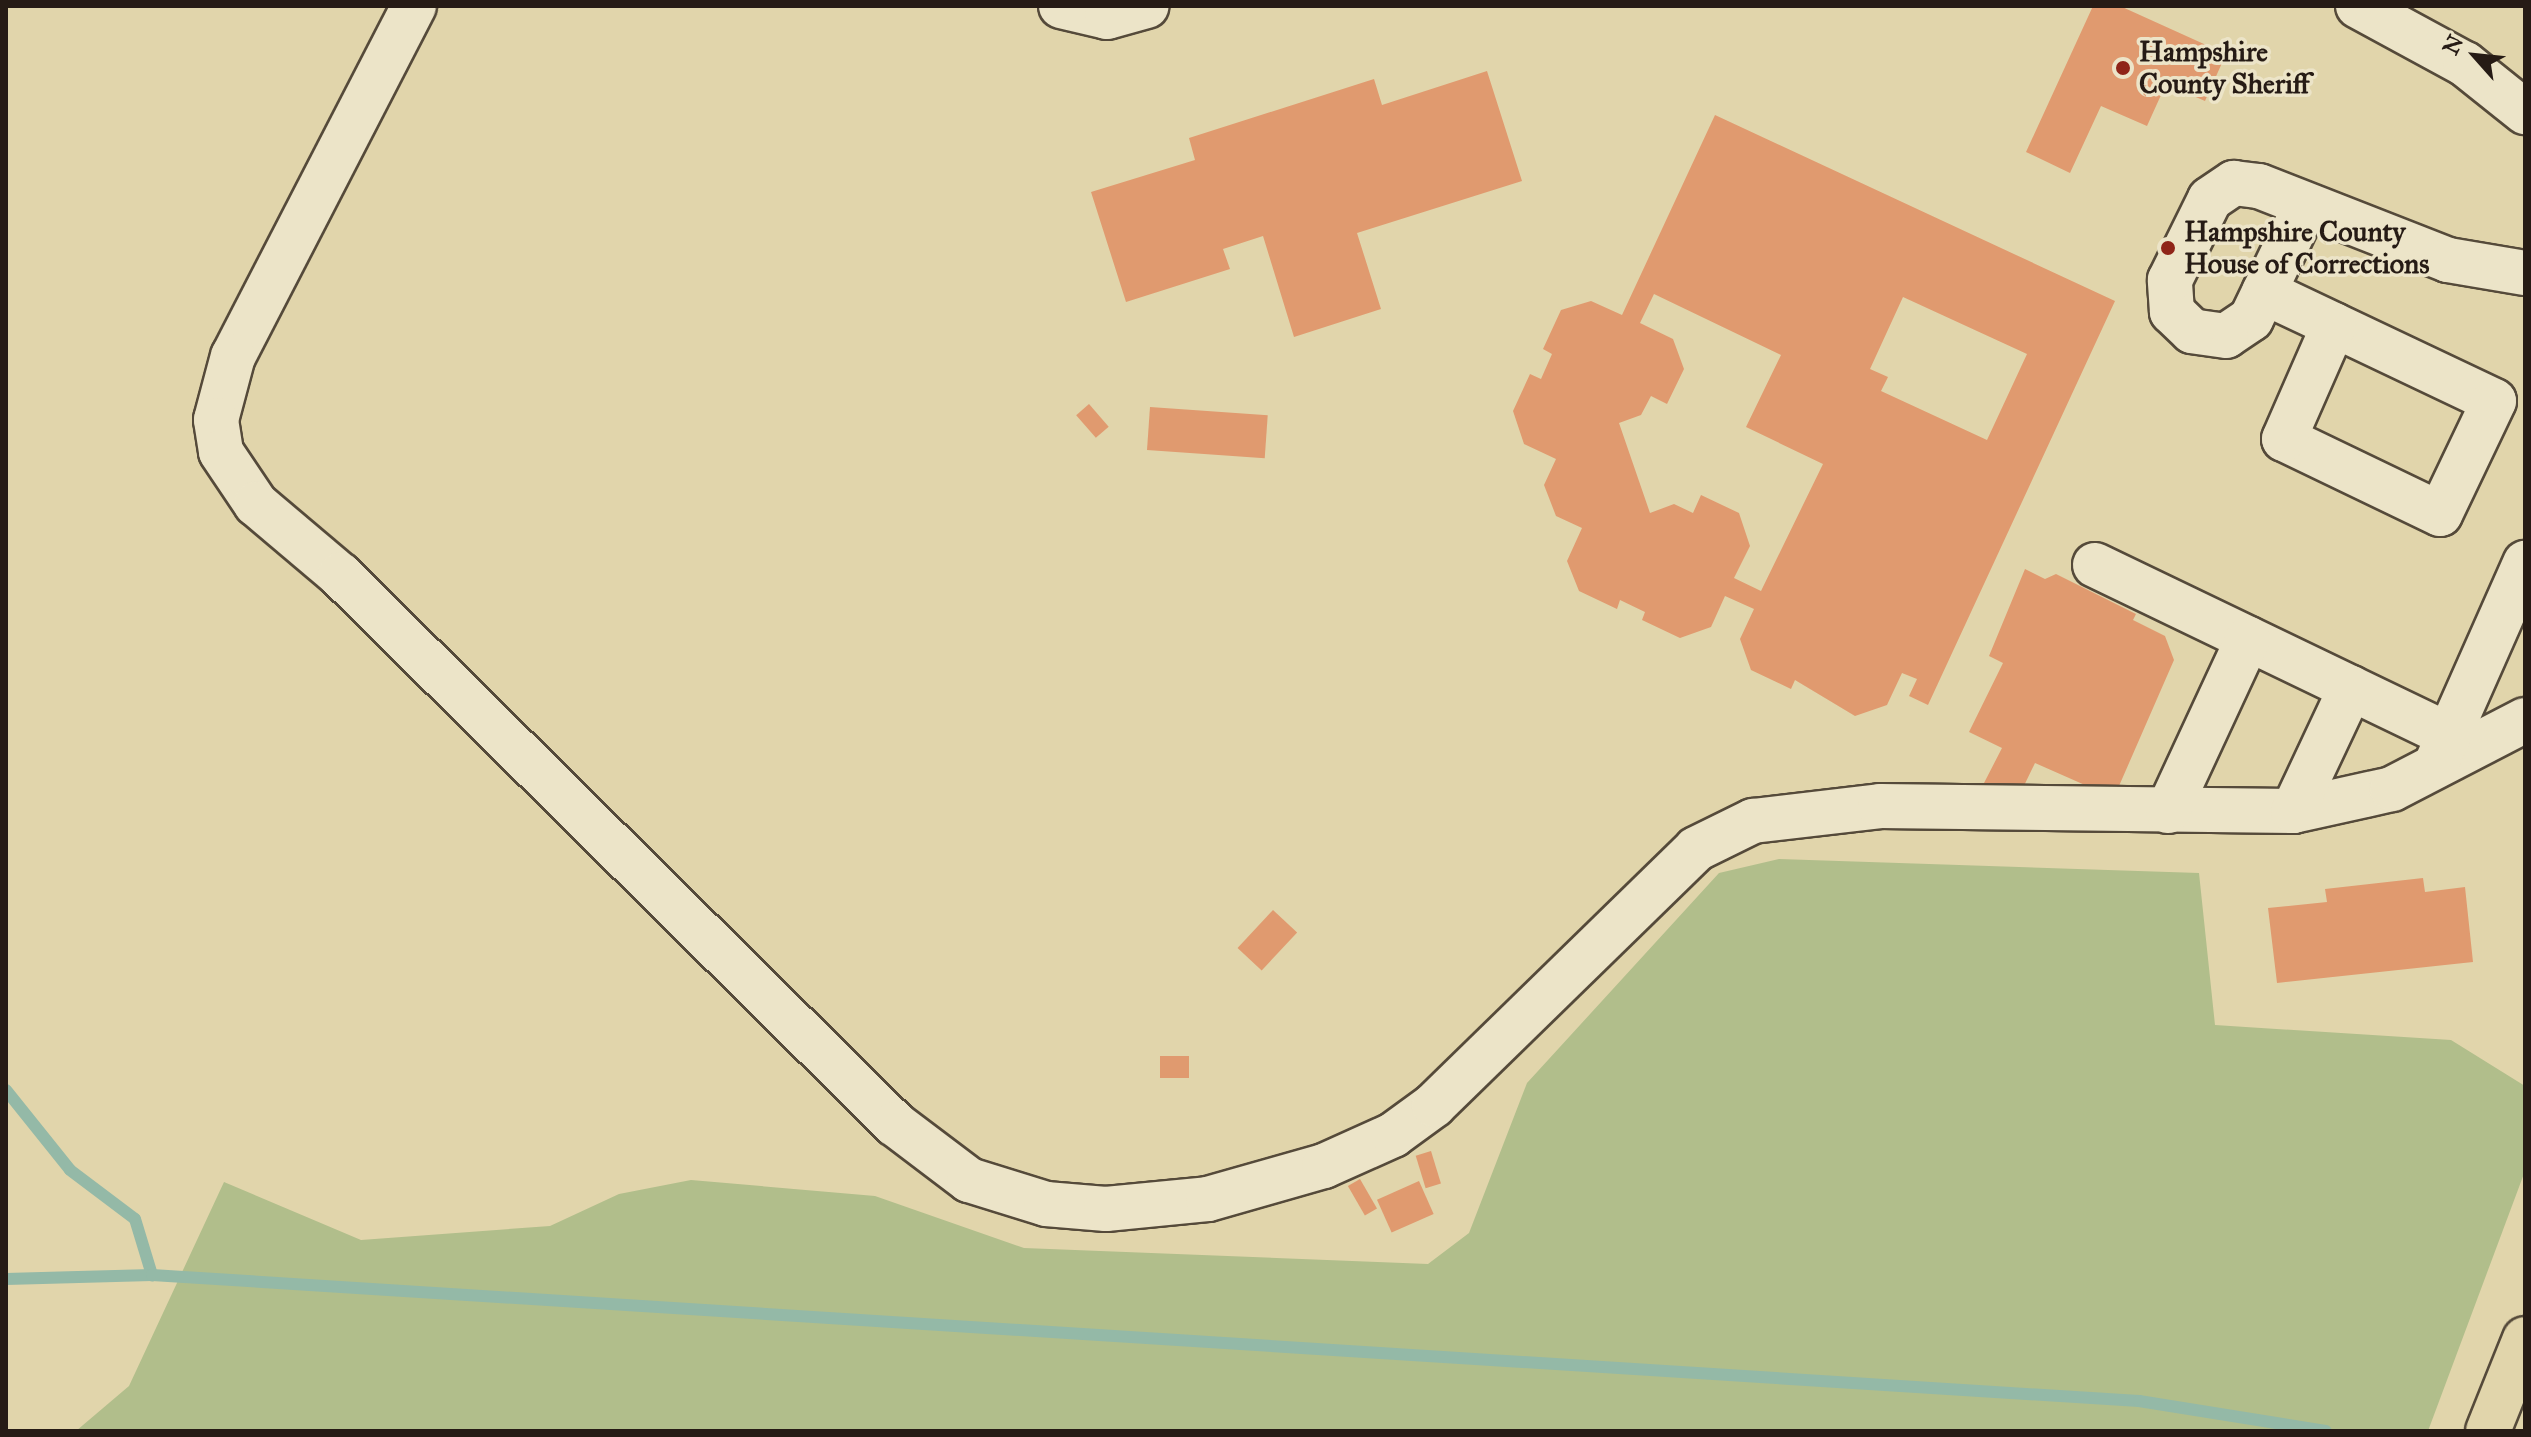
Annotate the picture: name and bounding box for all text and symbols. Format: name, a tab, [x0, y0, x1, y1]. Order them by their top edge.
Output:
north arrow	[2435, 16, 2515, 96]
text: N	[2437, 30, 2469, 59]
place label: Hampshire County Sheriff	[2139, 35, 2310, 101]
marker: Hampshire County Sheriff	[2114, 59, 2132, 77]
place label: Hampshire County House of Corrections	[2184, 215, 2429, 281]
marker: Hampshire County House of Corrections	[2159, 239, 2177, 257]

